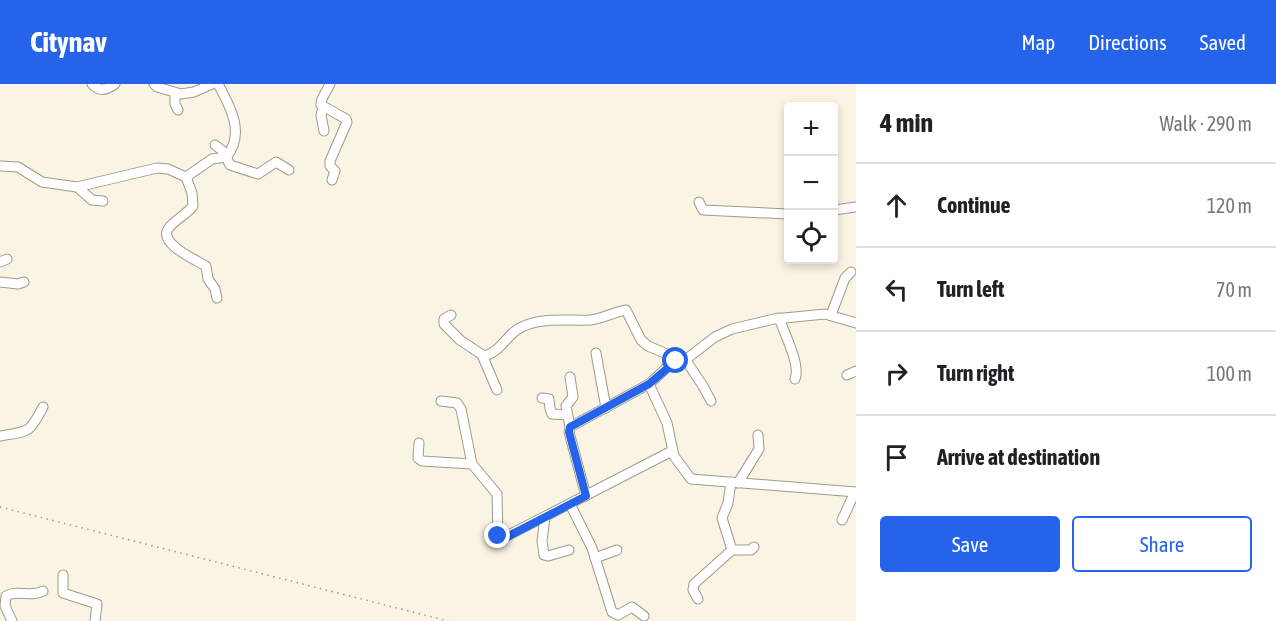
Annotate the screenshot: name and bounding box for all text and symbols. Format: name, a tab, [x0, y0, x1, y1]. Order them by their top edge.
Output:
text: Citynav	[30, 26, 107, 58]
text: Map	[1021, 30, 1055, 54]
text: Directions	[1088, 30, 1167, 54]
text: Saved	[1200, 30, 1246, 54]
map controls	[784, 102, 838, 264]
button: +	[784, 102, 838, 156]
text: 4 min	[880, 108, 933, 138]
text: Walk · 290 m	[1160, 112, 1252, 135]
button: −	[784, 156, 838, 210]
icon: ahead	[880, 189, 913, 222]
text: Continue	[937, 192, 1011, 218]
text: 120 m	[1207, 194, 1252, 217]
button: locate	[784, 210, 838, 264]
icon: left	[880, 273, 913, 306]
text: Turn left	[937, 276, 1004, 302]
text: 70 m	[1216, 278, 1252, 301]
route start	[662, 347, 688, 373]
icon: right	[880, 357, 913, 390]
text: Turn right	[937, 360, 1014, 386]
text: 100 m	[1207, 362, 1252, 385]
icon: arrive	[880, 441, 913, 474]
text: Arrive at destination	[937, 444, 1100, 470]
button: Save	[880, 516, 1060, 572]
button: Share	[1072, 516, 1252, 572]
route end	[484, 522, 510, 548]

